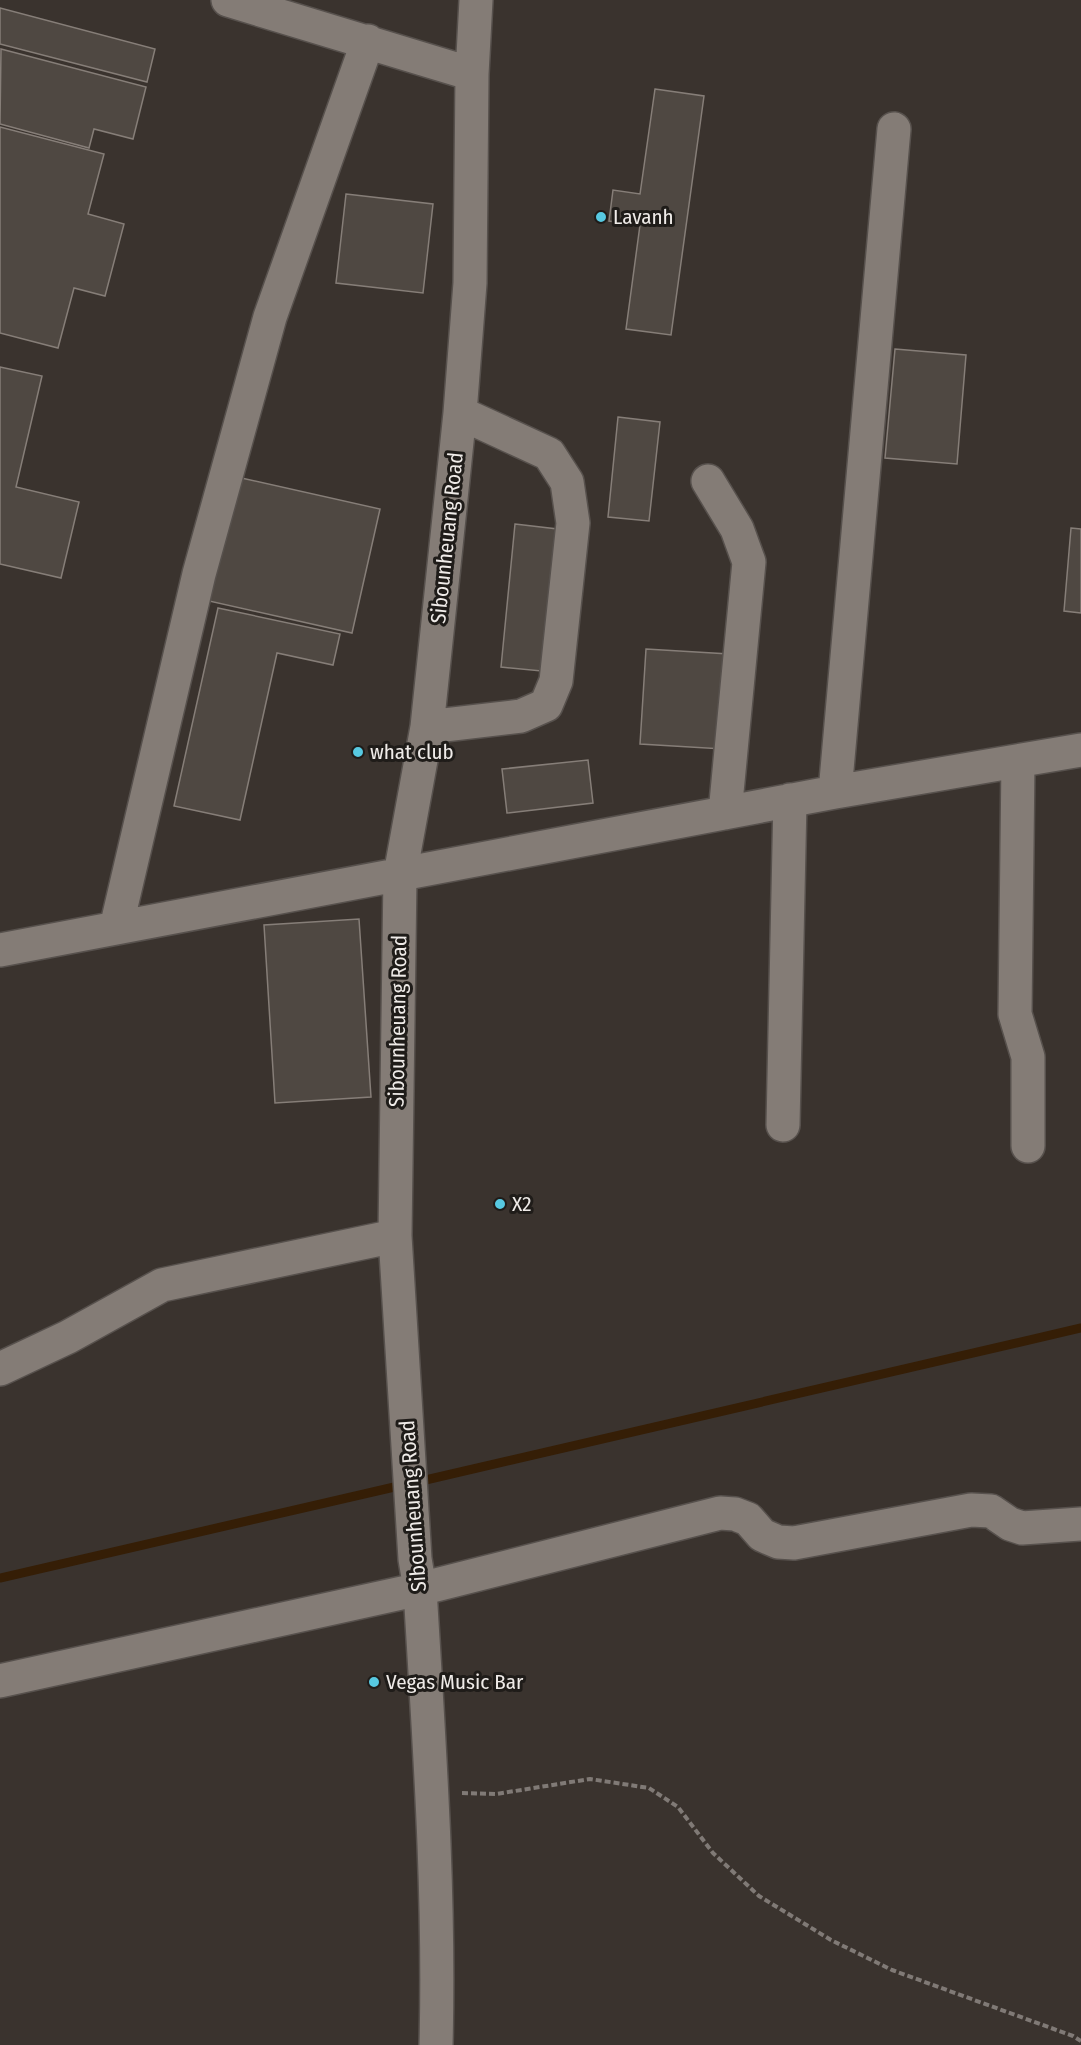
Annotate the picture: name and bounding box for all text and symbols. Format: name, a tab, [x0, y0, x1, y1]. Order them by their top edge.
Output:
place label: Lavanh	[613, 204, 674, 230]
marker: Lavanh	[594, 210, 608, 224]
street label: Sibounheuang Road	[425, 451, 469, 625]
place label: what club	[370, 739, 454, 765]
marker: what club	[351, 745, 365, 759]
street label: Sibounheuang Road	[384, 935, 412, 1107]
place label: X2	[512, 1191, 532, 1217]
marker: X2	[493, 1197, 507, 1211]
street label: Sibounheuang Road	[394, 1419, 432, 1593]
place label: Vegas Music Bar	[386, 1669, 524, 1695]
marker: Vegas Music Bar	[367, 1675, 381, 1689]

